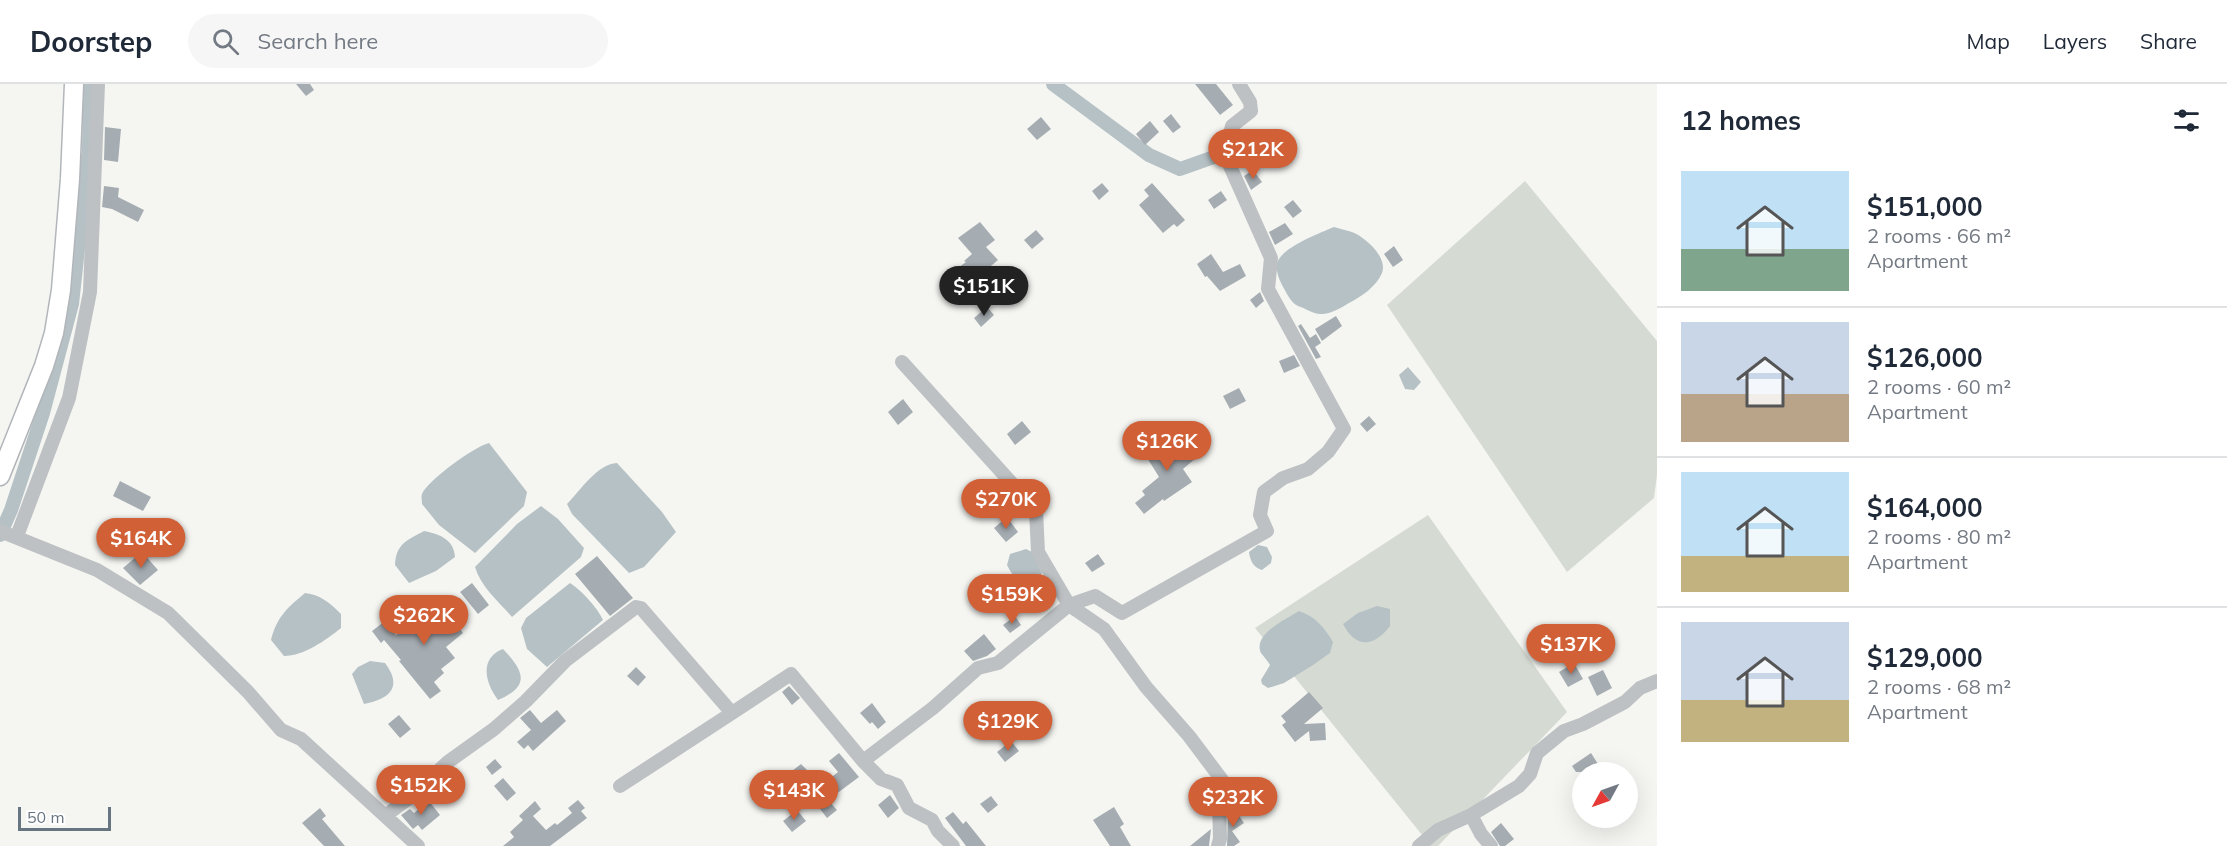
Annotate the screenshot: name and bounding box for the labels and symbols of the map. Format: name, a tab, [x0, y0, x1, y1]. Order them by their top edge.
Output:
pin: $212K	[1211, 129, 1295, 180]
pin: $151K	[942, 266, 1026, 317]
pin: $126K	[1125, 421, 1209, 472]
pin: $270K	[964, 479, 1048, 530]
pin: $164K	[99, 518, 183, 569]
pin: $159K	[970, 574, 1054, 625]
pin: $262K	[382, 595, 466, 646]
pin: $137K	[1529, 624, 1613, 675]
pin: $129K	[966, 701, 1050, 752]
north arrow	[1572, 762, 1638, 828]
pin: $152K	[379, 765, 463, 816]
pin: $143K	[752, 770, 836, 821]
pin: $232K	[1191, 777, 1275, 828]
scale bar	[18, 804, 111, 832]

